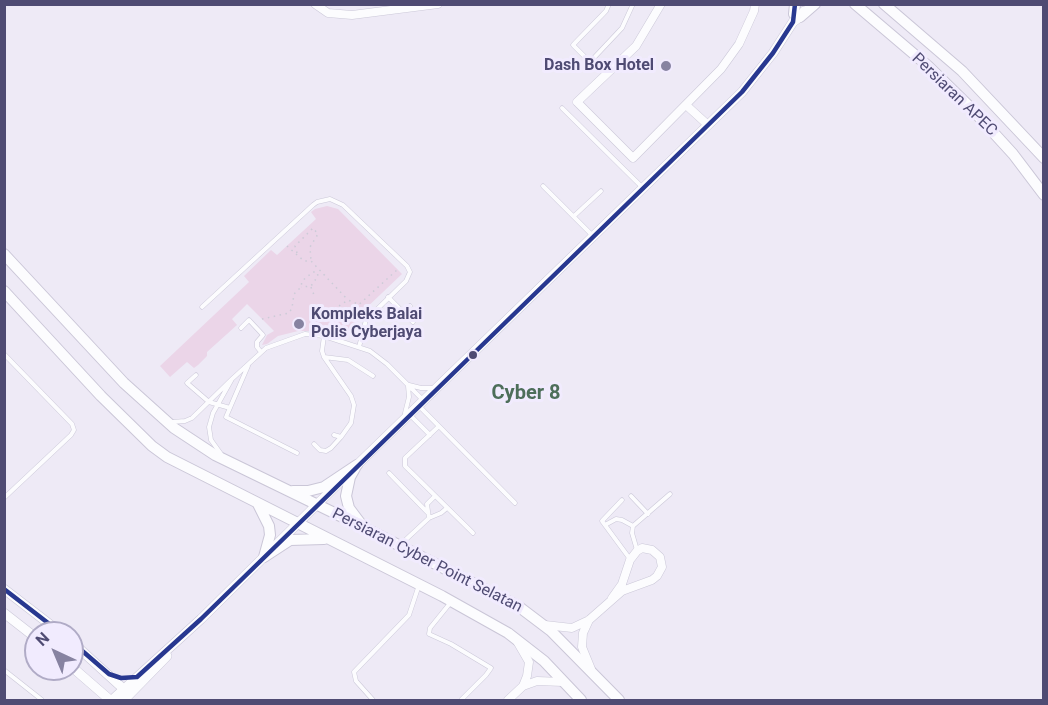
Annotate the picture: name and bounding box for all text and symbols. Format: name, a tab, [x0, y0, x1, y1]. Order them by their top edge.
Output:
street label: Persiaran APEC	[907, 49, 1001, 141]
place label: Dash Box Hotel	[544, 56, 654, 76]
marker: Dash Box Hotel	[659, 59, 673, 73]
place label: Kompleks Balai Polis Cyberjaya	[311, 305, 422, 343]
marker: Kompleks Balai Polis Cyberjaya	[292, 317, 306, 331]
unlabelled marker	[467, 349, 479, 361]
district label: Cyber 8	[492, 382, 560, 406]
street label: Persiaran Cyber Point Selatan	[329, 505, 525, 617]
north arrow	[24, 621, 84, 681]
text: N	[32, 628, 53, 650]

